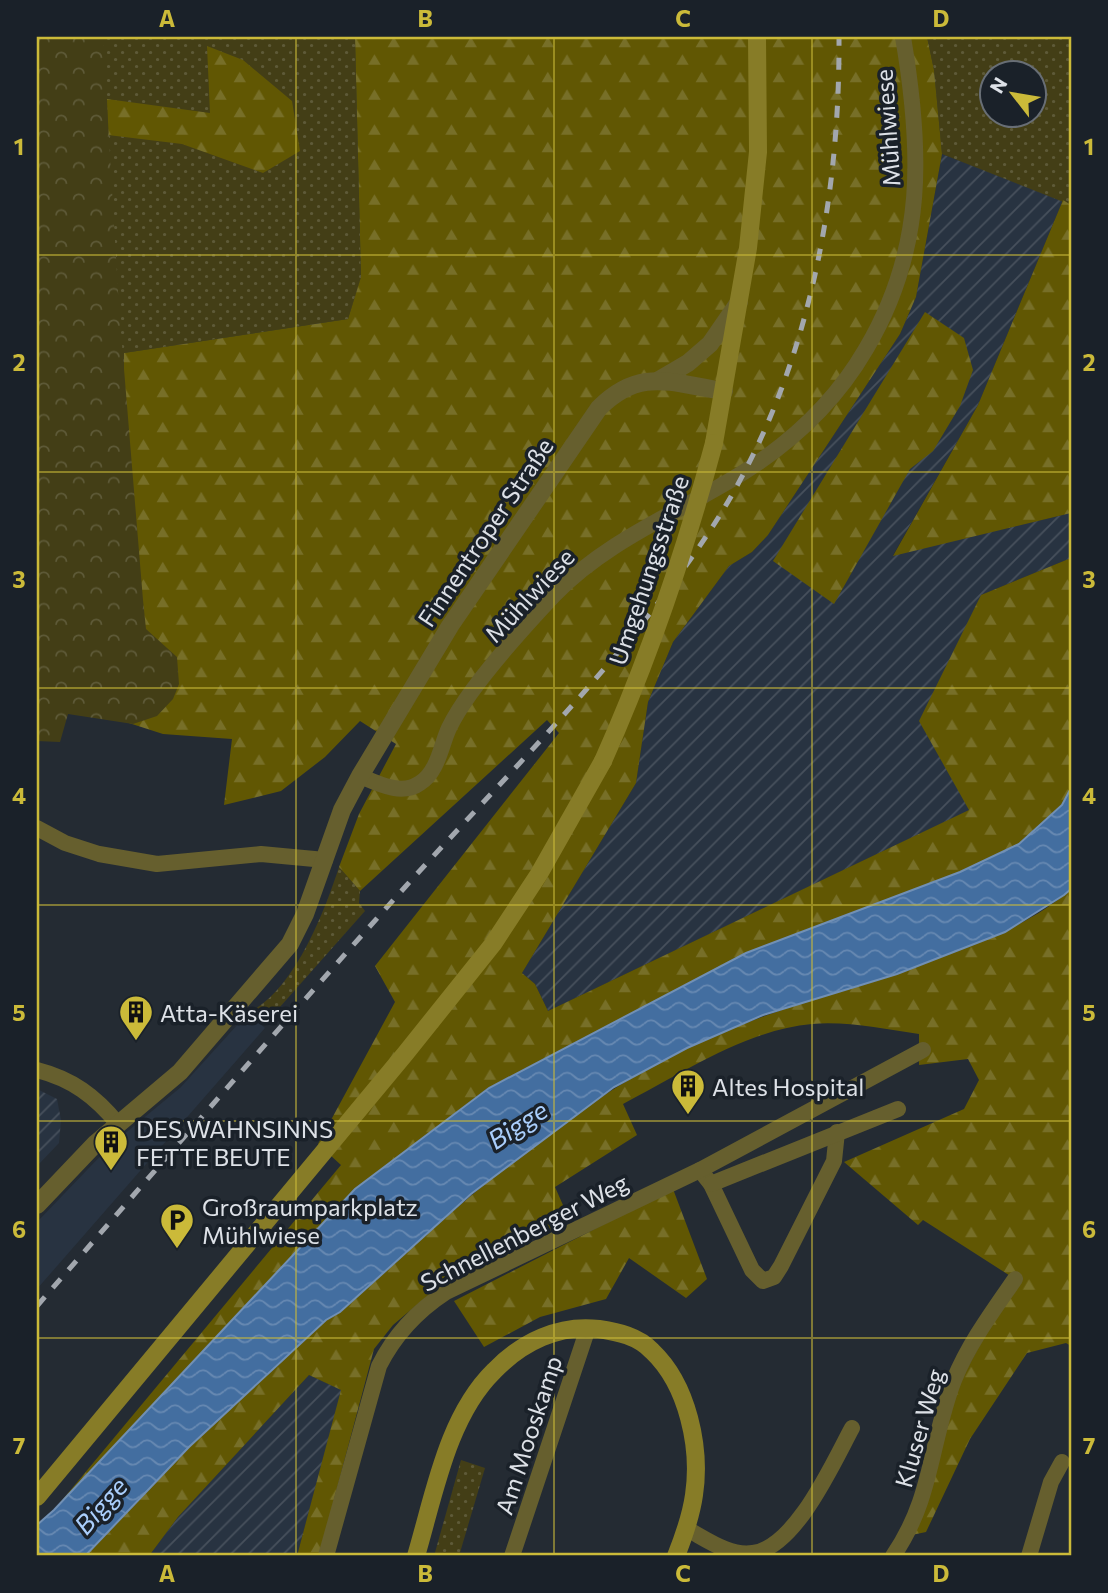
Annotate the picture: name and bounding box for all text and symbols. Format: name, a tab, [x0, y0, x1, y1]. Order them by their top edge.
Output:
text: A	[159, 4, 176, 32]
text: B	[417, 4, 433, 32]
text: C	[675, 4, 691, 32]
text: D	[933, 4, 950, 32]
north arrow	[978, 60, 1048, 130]
street label: Mühlwiese	[868, 68, 906, 188]
text: N	[984, 73, 1012, 97]
text: 1	[14, 132, 24, 160]
text: 1	[1084, 132, 1094, 160]
text: 2	[12, 348, 26, 376]
text: 2	[1082, 348, 1096, 376]
street label: Finnentroper Straße	[411, 432, 559, 632]
street label: Umgehungsstraße	[602, 471, 694, 669]
street label: Mühlwiese	[478, 542, 580, 648]
text: 3	[12, 565, 26, 593]
text: 3	[1082, 565, 1096, 593]
text: 4	[12, 781, 26, 809]
text: 4	[1082, 781, 1096, 809]
building icon: Atta-Käserei	[117, 993, 155, 1042]
text: 5	[12, 998, 26, 1026]
place label: Atta-Käserei	[160, 998, 298, 1027]
text: 5	[1082, 998, 1096, 1026]
building icon: Altes Hospital	[669, 1067, 707, 1116]
place label: Altes Hospital	[712, 1072, 864, 1101]
water label: Bigge	[481, 1093, 553, 1155]
place label: DES WAHNSINNS FETTE BEUTE	[136, 1114, 333, 1171]
building icon: DES WAHNSINNS FETTE BEUTE	[92, 1123, 130, 1172]
street label: Schnellenberger Weg	[415, 1167, 633, 1297]
place label: Großraumparkplatz Mühlwiese	[202, 1192, 418, 1249]
parking icon: Großraumparkplatz Mühlwiese	[158, 1201, 196, 1250]
text: 6	[12, 1215, 26, 1243]
text: 6	[1082, 1215, 1096, 1243]
street label: Am Mooskamp	[489, 1352, 567, 1518]
street label: Kluser Weg	[888, 1365, 950, 1491]
text: 7	[13, 1431, 25, 1459]
text: 7	[1083, 1431, 1095, 1459]
water label: Bigge	[67, 1470, 133, 1540]
text: A	[159, 1559, 176, 1587]
text: B	[417, 1559, 433, 1587]
text: C	[675, 1559, 691, 1587]
text: D	[933, 1559, 950, 1587]

